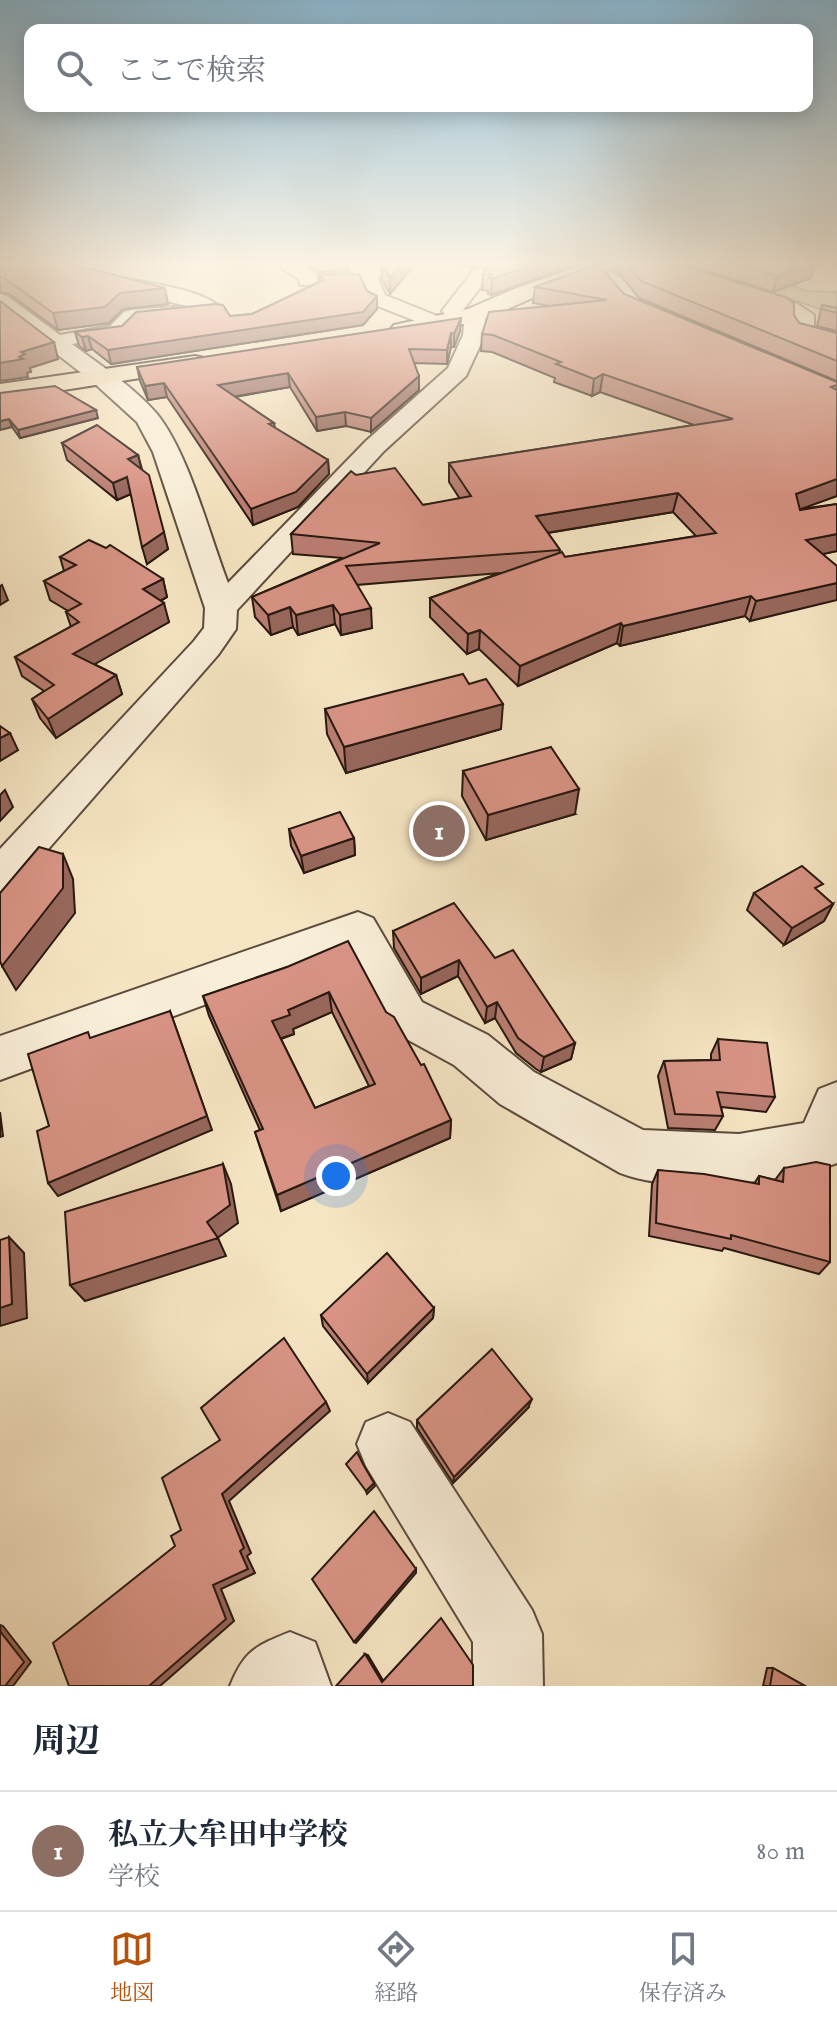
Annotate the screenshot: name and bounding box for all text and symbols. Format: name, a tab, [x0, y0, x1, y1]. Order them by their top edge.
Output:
search box	[24, 24, 813, 112]
icon: search	[52, 46, 96, 90]
text: ここで検索	[116, 53, 266, 91]
pin: 1	[413, 801, 465, 861]
your location	[316, 1156, 356, 1196]
text: 周辺	[32, 1721, 100, 1764]
text: 私立大牟田中学校	[108, 1817, 348, 1855]
text: 1	[53, 1835, 63, 1868]
text: 80 m	[756, 1835, 805, 1868]
text: 学校	[108, 1861, 160, 1894]
tab: 地図	[110, 1927, 154, 2008]
tab: 経路	[374, 1927, 419, 2008]
tab: 保存済み	[639, 1927, 727, 2008]

